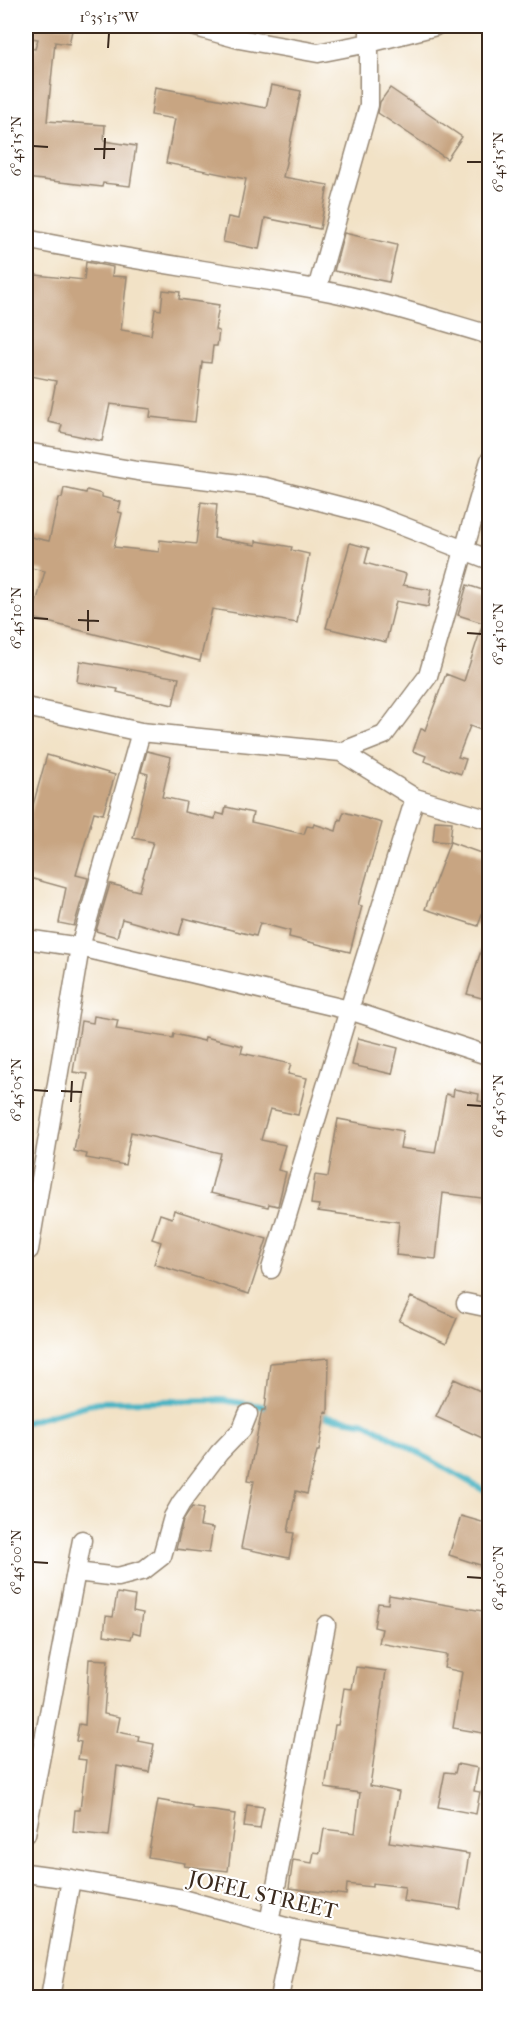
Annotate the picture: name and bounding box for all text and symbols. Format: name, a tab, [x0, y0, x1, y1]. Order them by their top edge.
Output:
text: 1°35'15"W	[80, 8, 140, 26]
text: 6°45'15"N	[7, 115, 25, 176]
text: 6°45'15"N	[489, 131, 507, 192]
text: 6°45'10"N	[7, 586, 25, 649]
text: 6°45'10"N	[489, 602, 507, 665]
text: 6°45'05"N	[7, 1058, 25, 1122]
text: 6°45'05"N	[489, 1074, 507, 1138]
text: 6°45'00"N	[7, 1529, 25, 1595]
text: 6°45'00"N	[489, 1545, 507, 1611]
street label: JOFEL STREET	[184, 1865, 341, 1925]

